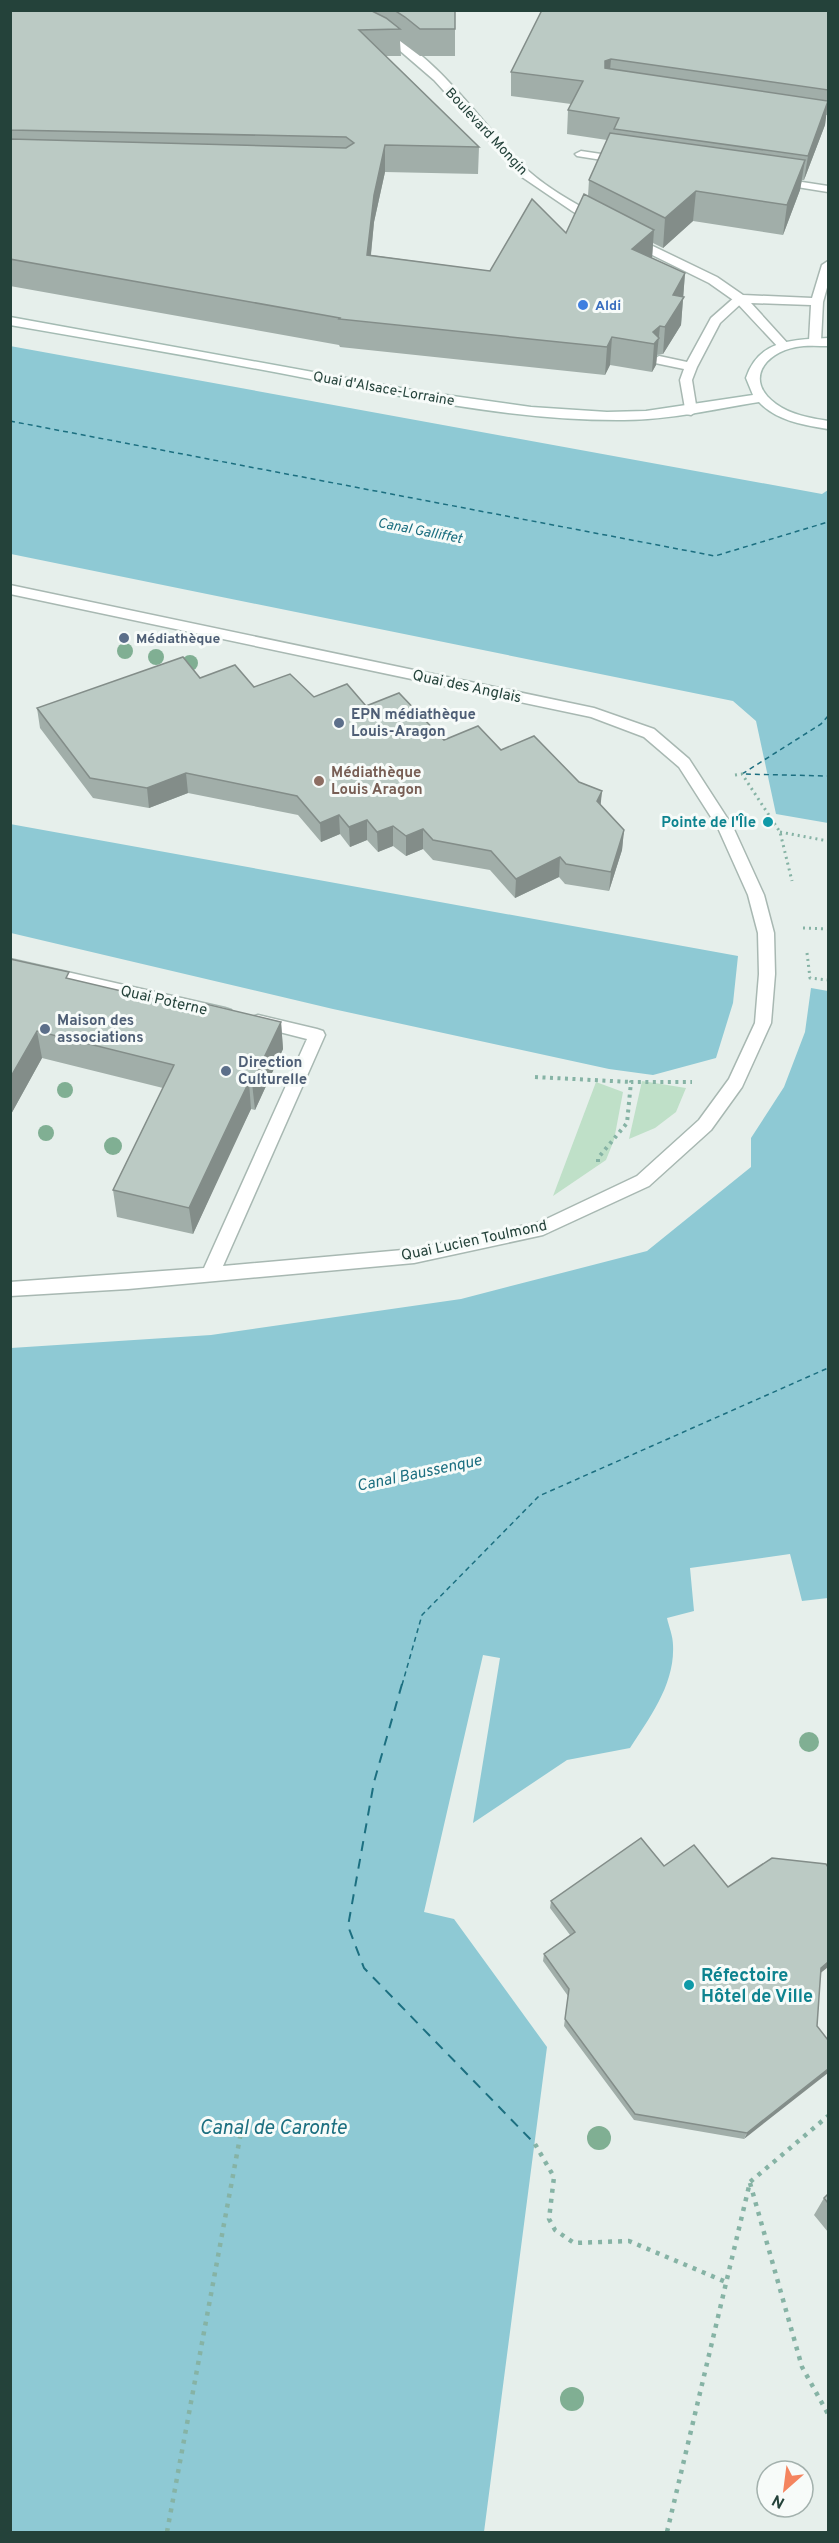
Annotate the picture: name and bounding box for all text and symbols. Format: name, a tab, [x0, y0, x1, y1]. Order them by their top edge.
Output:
street label: Boulevard Mongin	[441, 85, 531, 179]
marker: Aldi	[576, 298, 590, 312]
place label: Aldi	[595, 298, 621, 315]
street label: Quai d'Alsace-Lorraine	[312, 369, 456, 410]
water label: Canal Galliffet	[376, 515, 464, 548]
marker: Médiathèque	[117, 631, 131, 645]
place label: Médiathèque	[136, 631, 220, 648]
street label: Quai des Anglais	[410, 667, 523, 708]
place label: EPN médiathèque Louis-Aragon	[351, 706, 476, 742]
marker: EPN médiathèque Louis-Aragon	[332, 716, 346, 730]
place label: Médiathèque Louis Aragon	[331, 764, 423, 800]
marker: Médiathèque Louis Aragon	[312, 774, 326, 788]
place label: Pointe de l'Île	[661, 813, 756, 833]
marker: Pointe de l'Île	[761, 815, 775, 829]
street label: Quai Poterne	[118, 982, 209, 1021]
place label: Maison des associations	[57, 1012, 144, 1048]
marker: Maison des associations	[38, 1022, 52, 1036]
place label: Direction Culturelle	[238, 1054, 307, 1090]
marker: Direction Culturelle	[219, 1064, 233, 1078]
street label: Quai Lucien Toulmond	[400, 1217, 549, 1266]
water label: Canal Baussenque	[355, 1451, 484, 1497]
place label: Réfectoire Hôtel de Ville	[701, 1965, 813, 2009]
marker: Réfectoire Hôtel de Ville	[682, 1978, 696, 1992]
water label: Canal de Caronte	[199, 2116, 347, 2142]
north arrow	[755, 2459, 815, 2519]
text: N	[769, 2489, 789, 2512]

